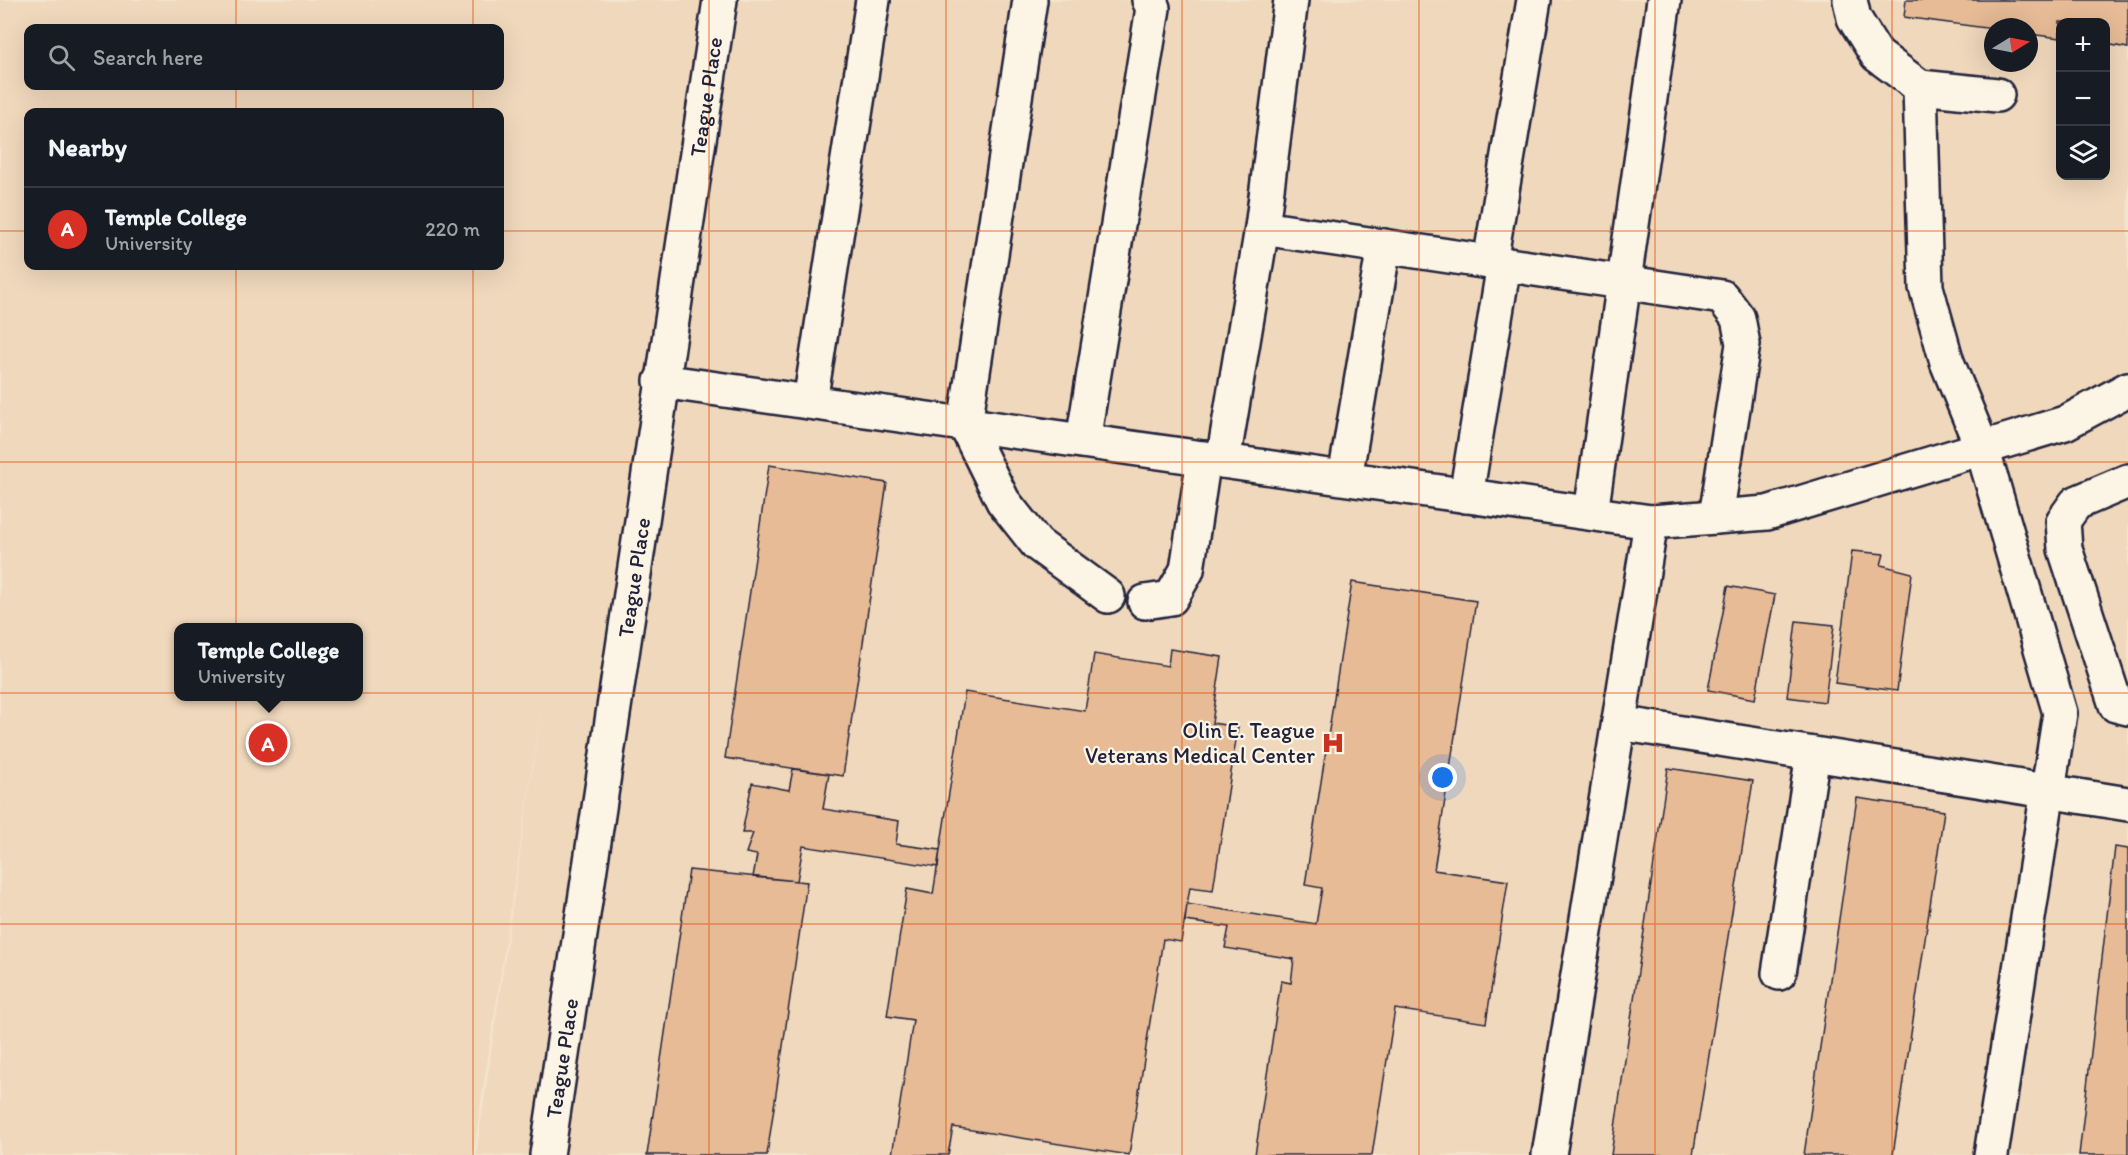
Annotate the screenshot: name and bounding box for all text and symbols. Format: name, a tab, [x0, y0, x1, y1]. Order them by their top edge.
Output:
north arrow	[1984, 18, 2038, 72]
map controls	[2056, 18, 2110, 180]
button: +	[2056, 18, 2110, 72]
search box	[24, 24, 504, 90]
street label: Teague Place	[684, 35, 728, 159]
icon: search	[45, 41, 78, 74]
text: Search here	[93, 44, 203, 71]
button: −	[2056, 72, 2110, 126]
button: layers	[2056, 126, 2110, 180]
text: Nearby	[48, 131, 127, 163]
text: Temple College	[105, 204, 247, 231]
text: A	[61, 217, 74, 241]
text: 220 m	[425, 217, 480, 241]
text: University	[105, 231, 192, 255]
street label: Teague Place	[612, 516, 656, 639]
popup	[174, 623, 363, 701]
text: Temple College	[198, 637, 339, 664]
text: University	[198, 664, 285, 688]
place label: Olin E. Teague Veterans Medical Center	[1085, 717, 1315, 769]
pin: A	[248, 720, 288, 766]
hospital icon: Olin E. Teague Veterans Medical Center	[1320, 730, 1346, 756]
your location	[1428, 763, 1457, 792]
street label: Teague Place	[540, 996, 584, 1120]

